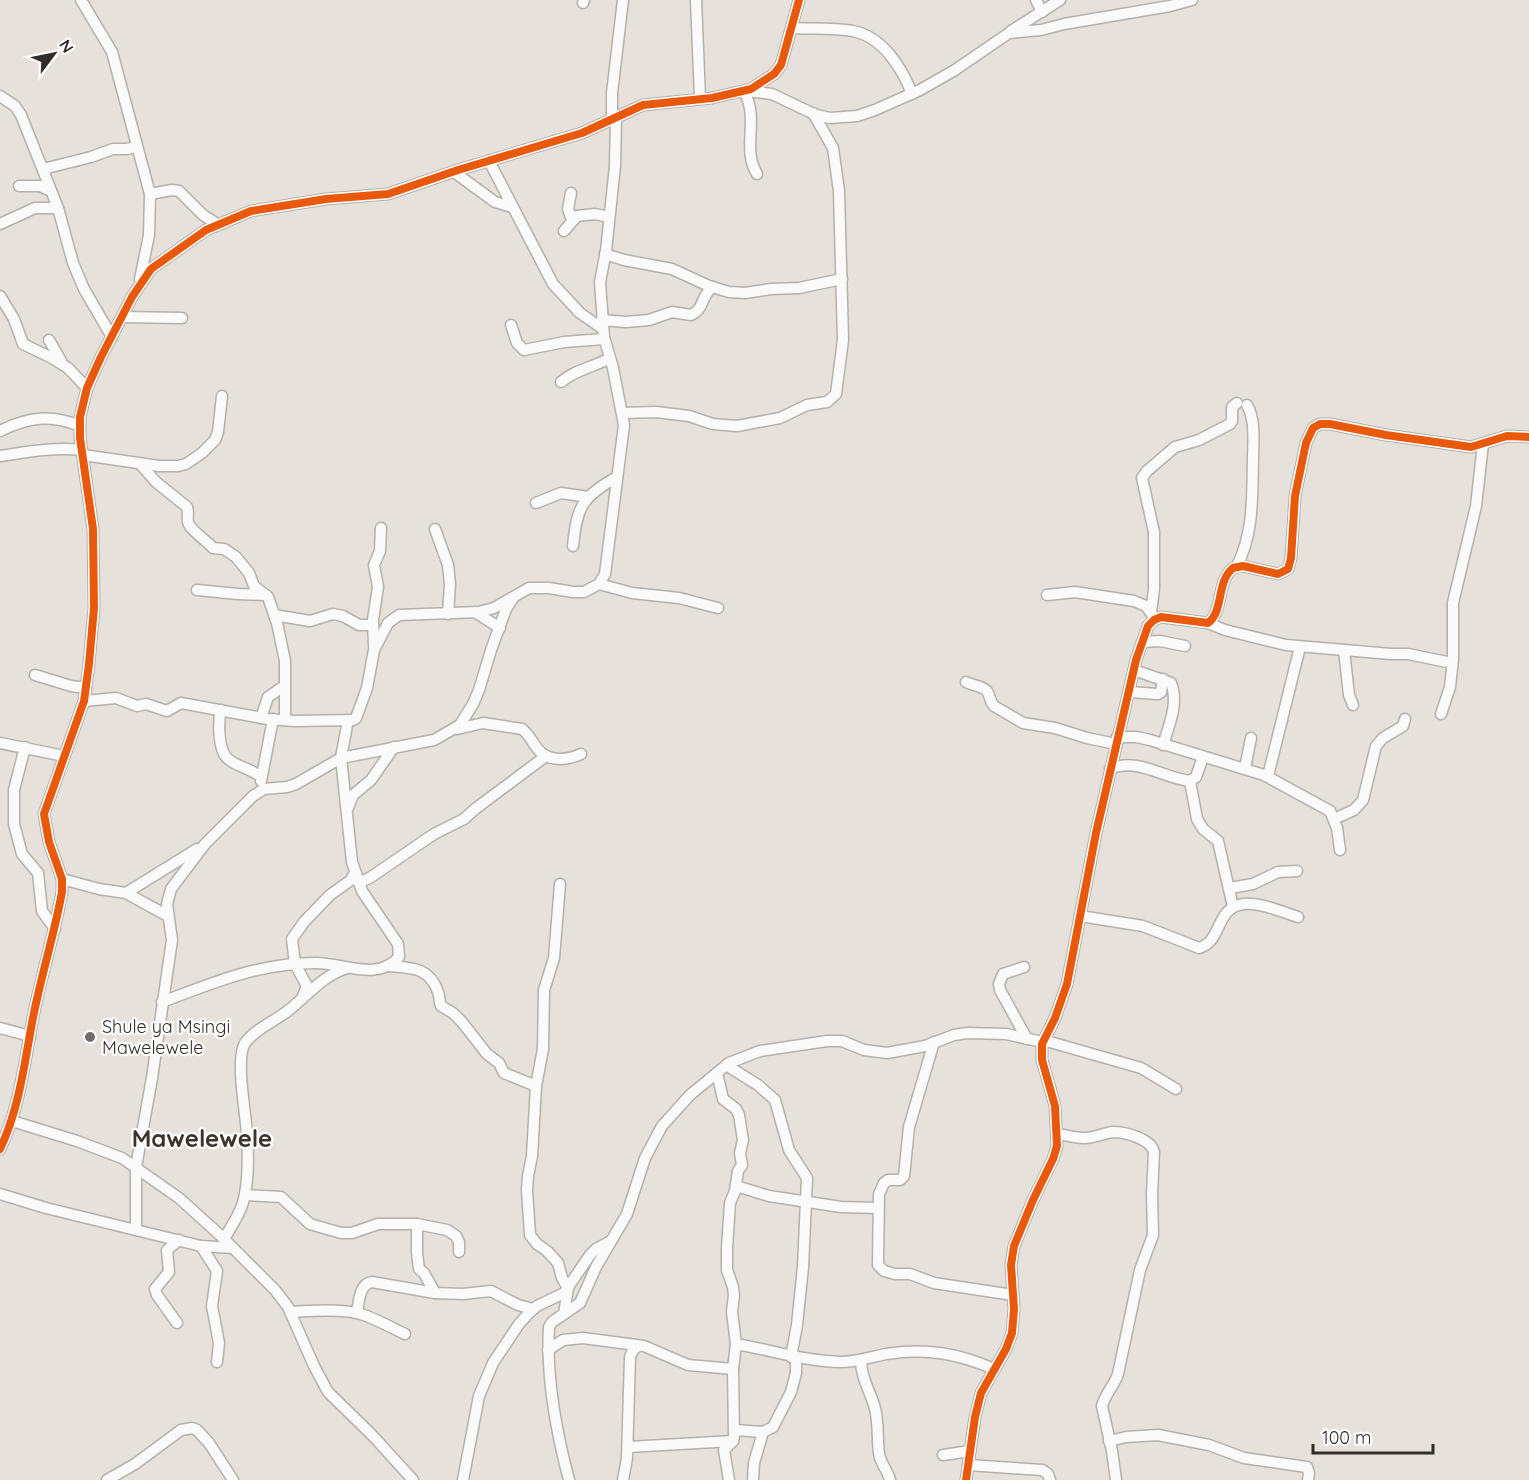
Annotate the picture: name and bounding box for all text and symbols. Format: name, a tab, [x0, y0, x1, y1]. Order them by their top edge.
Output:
north arrow	[24, 24, 84, 84]
text: N	[55, 36, 78, 56]
place label: Shule ya Msingi Mawelewele	[102, 1015, 230, 1059]
marker: Shule ya Msingi Mawelewele	[83, 1030, 97, 1044]
district label: Mawelewele	[132, 1123, 272, 1153]
scale bar	[1313, 1417, 1433, 1455]
text: 100 m	[1322, 1426, 1371, 1449]

